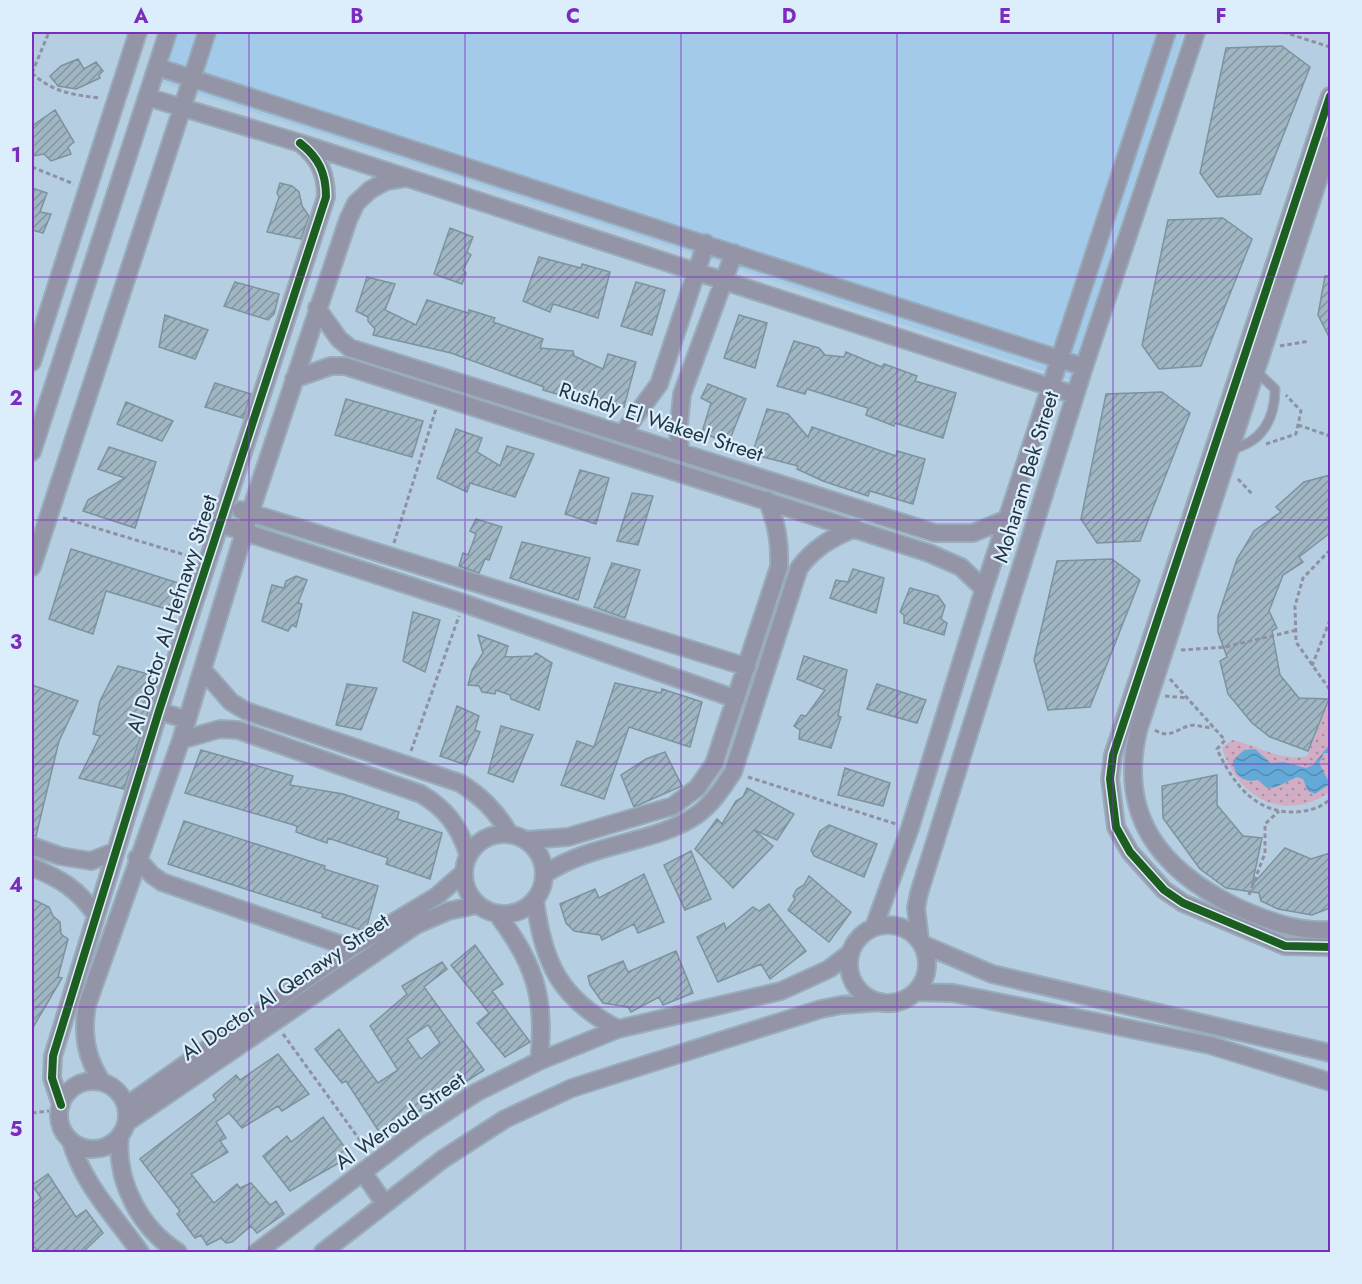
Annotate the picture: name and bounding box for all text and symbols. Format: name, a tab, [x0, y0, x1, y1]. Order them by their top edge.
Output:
text: A	[133, 2, 149, 31]
text: B	[350, 2, 364, 31]
text: C	[566, 2, 580, 31]
text: D	[782, 2, 796, 31]
text: E	[999, 2, 1011, 31]
text: F	[1215, 2, 1227, 31]
text: 1	[11, 141, 21, 170]
street label: Rushdy El Wakeel Street	[555, 375, 767, 469]
text: 2	[9, 384, 23, 413]
street label: Moharam Bek Street	[986, 388, 1066, 566]
street label: Al Doctor Al Hefnawy Street	[119, 491, 225, 737]
text: 3	[10, 628, 22, 657]
text: 4	[9, 871, 23, 900]
street label: Al Doctor Al Qenawy Street	[175, 906, 395, 1068]
street label: Al Weroud Street	[329, 1065, 471, 1177]
text: 5	[10, 1115, 23, 1144]

